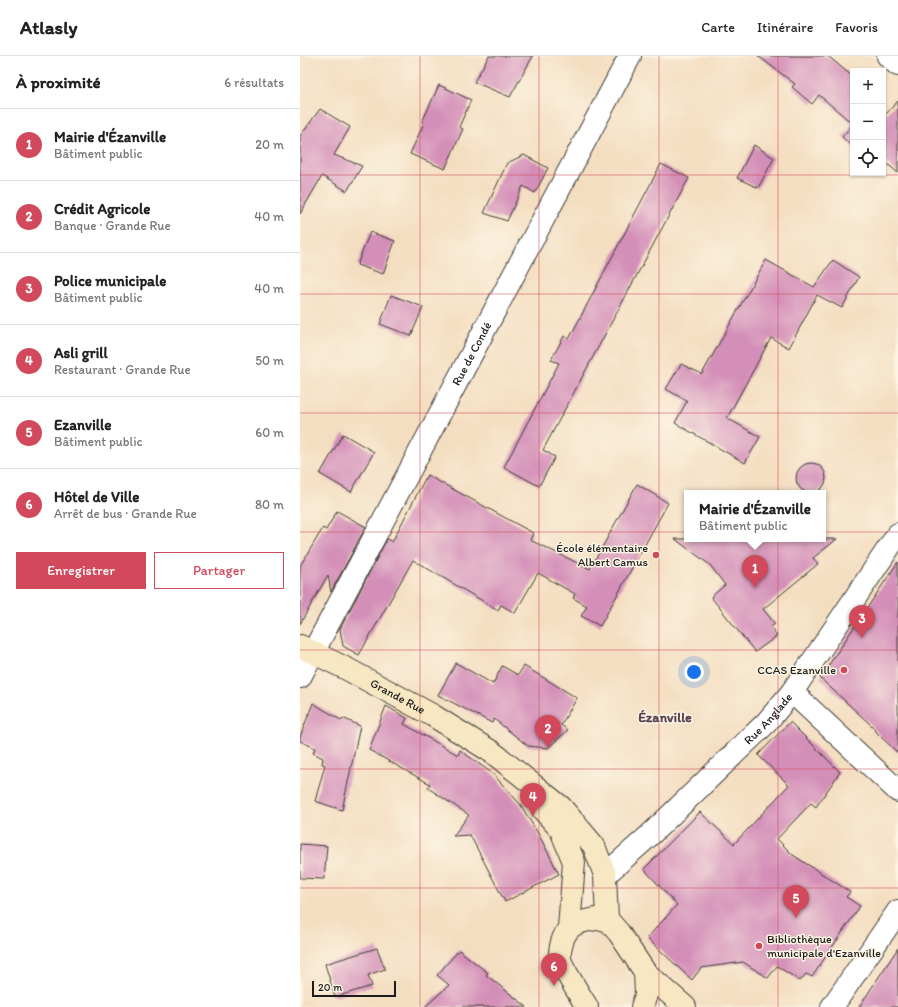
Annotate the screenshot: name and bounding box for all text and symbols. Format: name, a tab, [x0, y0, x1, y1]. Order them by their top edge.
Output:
text: Atlasly	[20, 16, 77, 39]
text: Carte	[701, 19, 735, 36]
text: Itinéraire	[757, 19, 813, 36]
text: Favoris	[835, 19, 878, 36]
map controls	[850, 68, 886, 176]
button: +	[850, 68, 886, 104]
text: À proximité	[16, 72, 101, 92]
text: 6 résultats	[224, 75, 284, 90]
button: −	[850, 104, 886, 140]
text: Mairie d'Ézanville	[54, 128, 166, 146]
text: 1	[26, 137, 32, 152]
text: 20 m	[255, 137, 284, 152]
button: locate	[850, 140, 886, 176]
text: Bâtiment public	[54, 146, 143, 161]
text: Crédit Agricole	[54, 200, 150, 218]
text: 2	[26, 209, 32, 224]
text: 40 m	[254, 209, 284, 224]
text: Banque · Grande Rue	[54, 218, 171, 233]
text: Police municipale	[54, 272, 166, 290]
text: 3	[25, 281, 33, 296]
text: 40 m	[254, 281, 284, 296]
text: Bâtiment public	[54, 290, 143, 305]
street label: Rue de Condé	[449, 319, 494, 388]
text: Asli grill	[54, 344, 108, 362]
text: 4	[25, 353, 33, 368]
text: 50 m	[255, 353, 284, 368]
text: Restaurant · Grande Rue	[54, 362, 191, 377]
text: Ezanville	[54, 416, 112, 434]
text: 5	[26, 425, 32, 440]
text: 60 m	[255, 425, 284, 440]
text: Bâtiment public	[54, 434, 143, 449]
text: Hôtel de Ville	[54, 488, 139, 506]
popup	[684, 490, 826, 542]
text: 6	[26, 497, 32, 512]
text: 80 m	[255, 497, 284, 512]
text: Mairie d'Ézanville	[699, 500, 811, 518]
text: Arrêt de bus · Grande Rue	[54, 506, 197, 521]
text: Bâtiment public	[699, 518, 787, 533]
place label: École élémentaire Albert Camus	[556, 541, 648, 569]
marker: École élémentaire Albert Camus	[651, 550, 661, 560]
button: Enregistrer	[16, 552, 146, 589]
button: Partager	[154, 552, 284, 589]
pin: 1	[742, 555, 768, 588]
pin: 3	[849, 605, 875, 638]
your location	[684, 662, 704, 682]
place label: CCAS Ezanville	[757, 663, 836, 677]
marker: CCAS Ezanville	[839, 665, 849, 675]
street label: Grande Rue	[368, 676, 428, 717]
street label: Rue Anglade	[741, 690, 795, 747]
district label: Ézanville	[638, 709, 692, 726]
pin: 2	[535, 715, 561, 748]
pin: 4	[520, 783, 546, 816]
pin: 5	[783, 885, 809, 918]
place label: Bibliothèque municipale d'Ezanville	[767, 932, 881, 960]
marker: Bibliothèque municipale d'Ezanville	[754, 941, 764, 951]
pin: 6	[541, 953, 567, 986]
scale bar	[312, 979, 396, 998]
text: 20 m	[318, 981, 342, 994]

